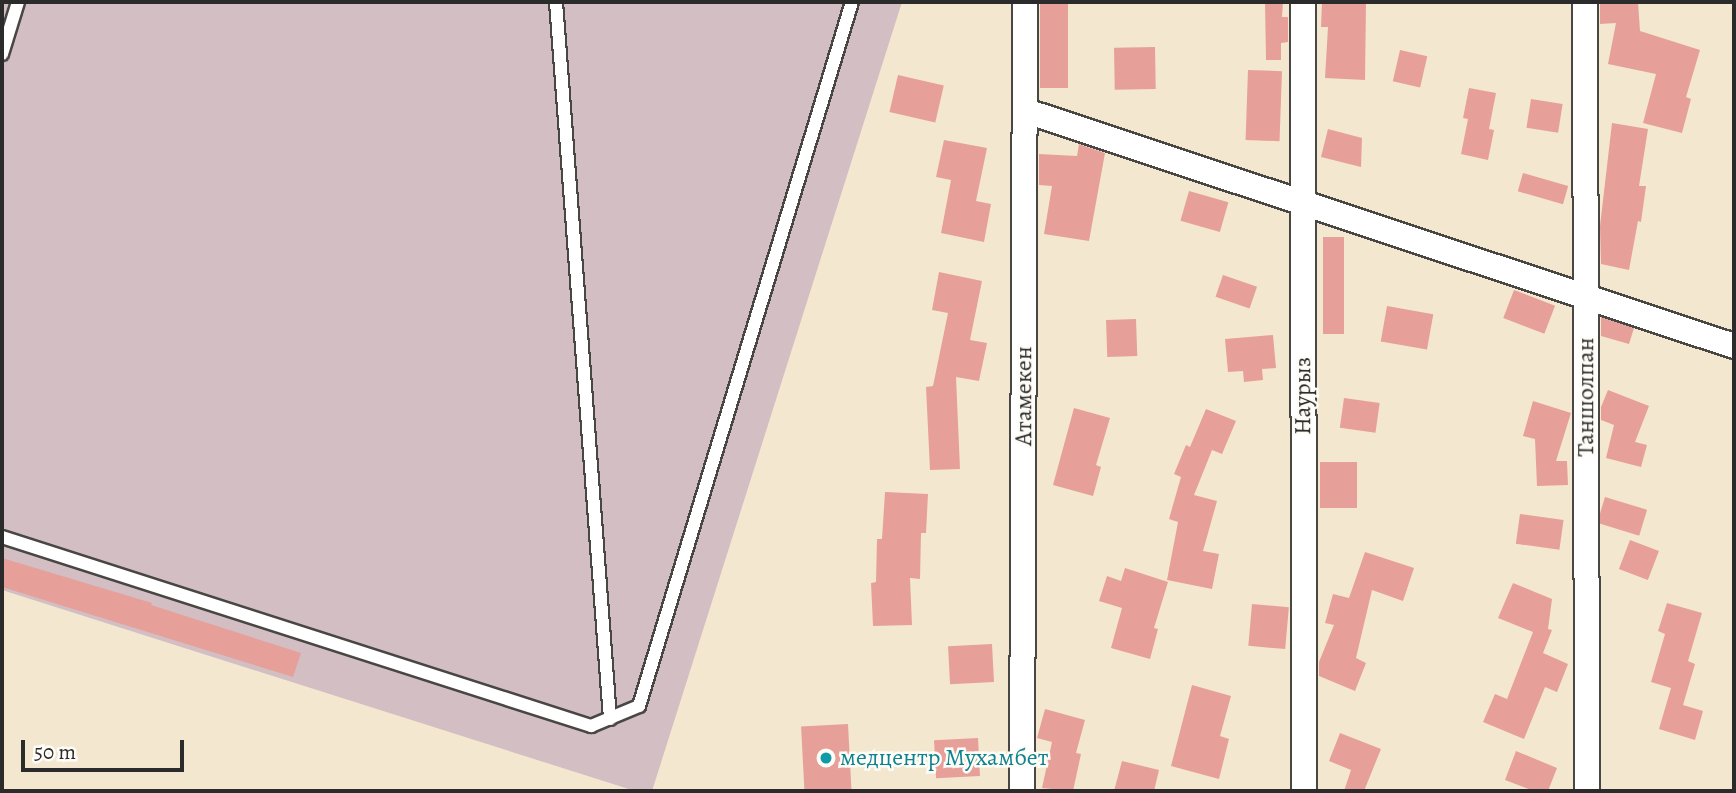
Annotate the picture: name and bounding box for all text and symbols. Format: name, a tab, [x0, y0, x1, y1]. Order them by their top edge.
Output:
street label: Таншолпан	[1572, 337, 1600, 457]
street label: Атамекен	[1010, 346, 1038, 446]
street label: Наурыз	[1289, 357, 1317, 435]
scale bar	[24, 726, 187, 770]
text: 50 m	[34, 738, 76, 766]
place label: медцентр Мухамбет	[840, 744, 1048, 772]
marker: медцентр Мухамбет	[818, 750, 834, 766]

